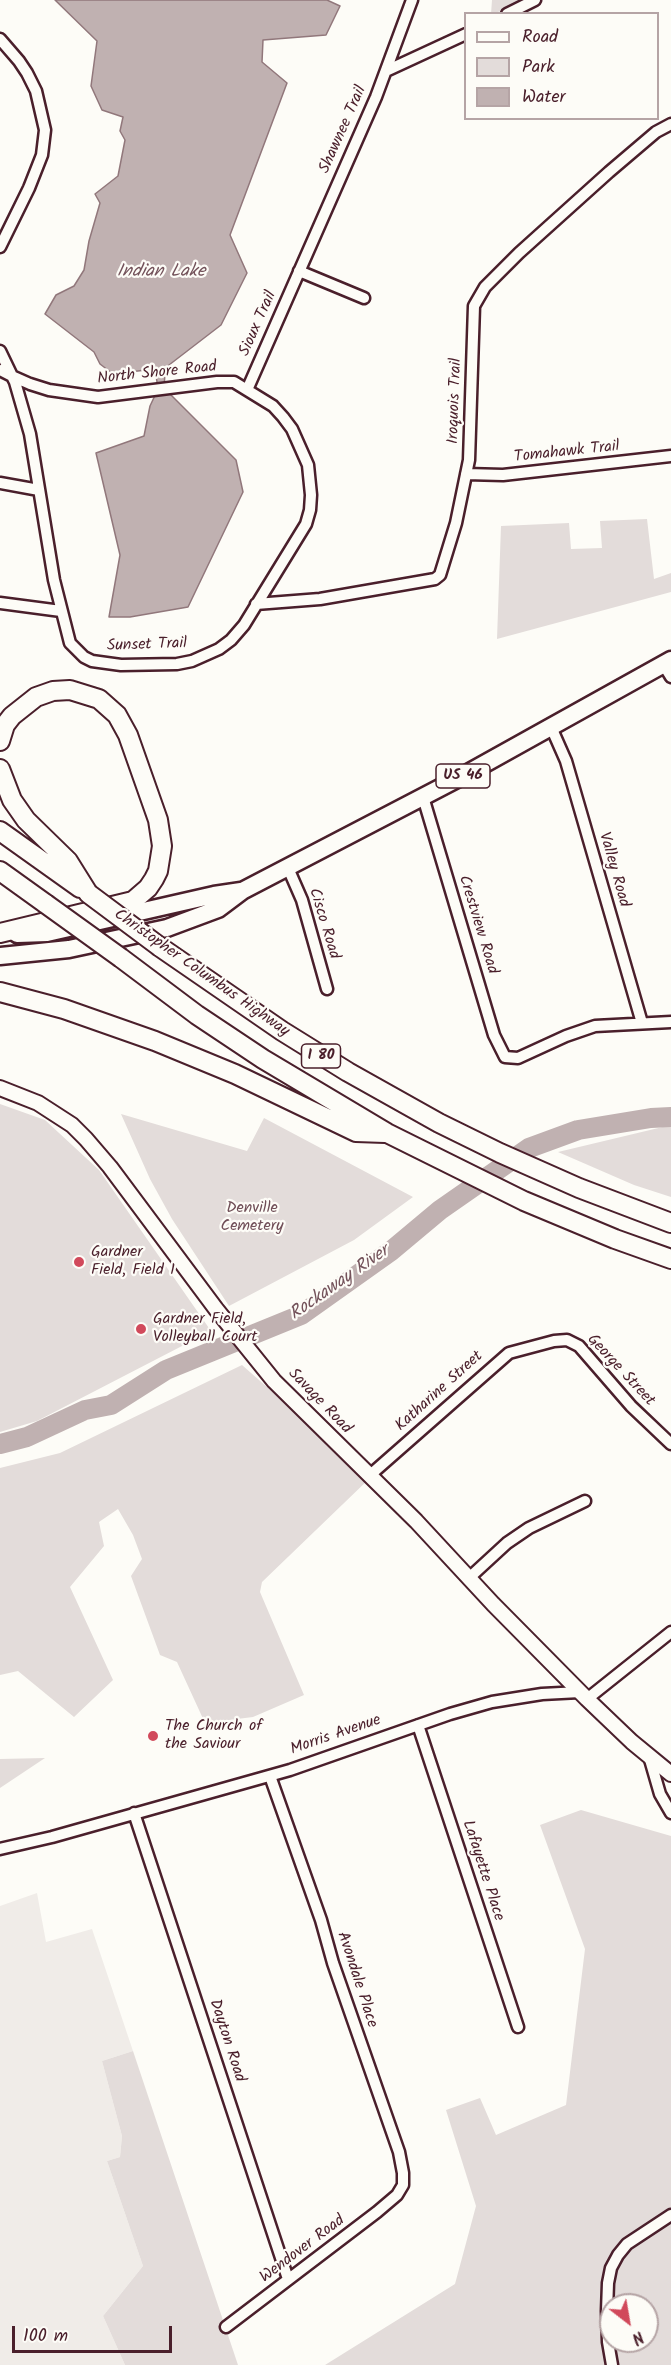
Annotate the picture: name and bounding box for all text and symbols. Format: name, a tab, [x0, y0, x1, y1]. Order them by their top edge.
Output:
legend	[464, 12, 659, 120]
text: Road	[522, 23, 558, 52]
text: Park	[522, 53, 555, 82]
street label: Shawnee Trail	[316, 83, 372, 177]
text: Water	[522, 83, 566, 112]
water label: Indian Lake	[117, 262, 205, 284]
street label: Sioux Trail	[236, 288, 282, 360]
street label: North Shore Road	[96, 358, 218, 390]
street label: Iroquois Trail	[445, 358, 467, 444]
street label: Tomahawk Trail	[513, 438, 621, 468]
street label: Sunset Trail	[106, 635, 188, 657]
road number: US 46	[436, 764, 490, 788]
street label: Valley Road	[593, 830, 633, 910]
street label: Crestview Road	[453, 873, 501, 977]
street label: Cisco Road	[303, 886, 343, 962]
street label: Christopher Columbus Highway	[110, 906, 292, 1042]
road number: I 80	[302, 1044, 340, 1068]
park label: Denville Cemetery	[221, 1199, 283, 1237]
water label: Rockaway River	[286, 1242, 394, 1326]
place label: Gardner Field, Field 1	[91, 1243, 175, 1281]
marker: Gardner Field, Field 1	[72, 1255, 86, 1269]
place label: Gardner Field, Volleyball Court	[153, 1310, 257, 1348]
marker: Gardner Field, Volleyball Court	[134, 1322, 148, 1336]
street label: George Street	[582, 1331, 658, 1411]
street label: Katharine Street	[392, 1348, 488, 1436]
street label: Savage Road	[283, 1365, 355, 1439]
street label: Morris Avenue	[288, 1712, 384, 1760]
place label: The Church of the Saviour	[165, 1717, 262, 1755]
marker: The Church of the Saviour	[146, 1729, 160, 1743]
street label: Lafayette Place	[457, 1818, 507, 1924]
street label: Avondale Place	[331, 1930, 381, 2030]
street label: Dayton Road	[204, 1997, 248, 2085]
street label: Wendover Road	[257, 2212, 349, 2288]
north arrow	[599, 2293, 659, 2353]
scale bar	[15, 2314, 176, 2352]
text: 100 m	[23, 2322, 68, 2351]
text: N	[627, 2324, 648, 2350]

